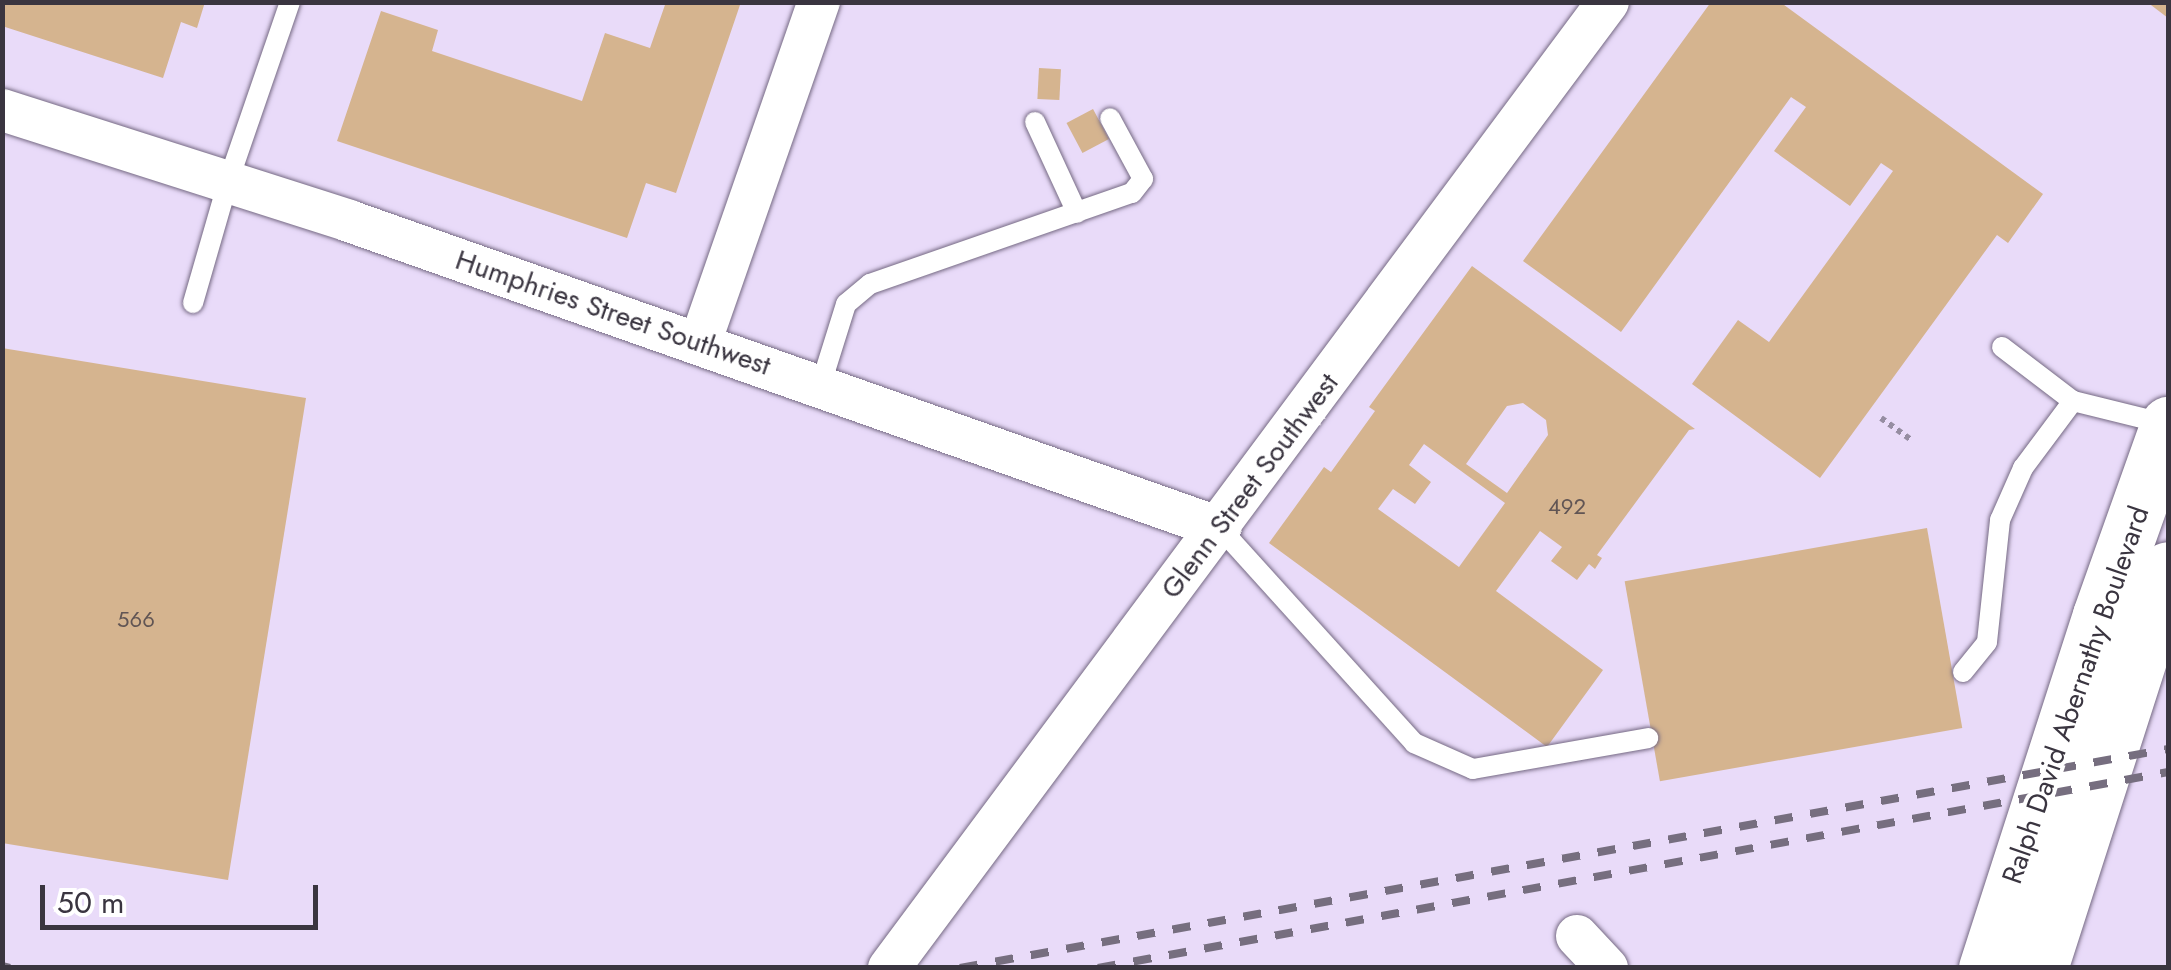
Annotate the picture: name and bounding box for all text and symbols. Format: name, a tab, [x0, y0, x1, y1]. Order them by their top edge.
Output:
street label: Humphries Street Southwest	[451, 243, 775, 383]
street label: Glenn Street Southwest	[1154, 367, 1346, 605]
house number: 492	[1548, 494, 1586, 520]
street label: Ralph David Abernathy Boulevard	[1995, 502, 2157, 888]
house number: 566	[117, 607, 155, 633]
scale bar	[45, 865, 322, 927]
text: 50 m	[57, 881, 124, 924]

